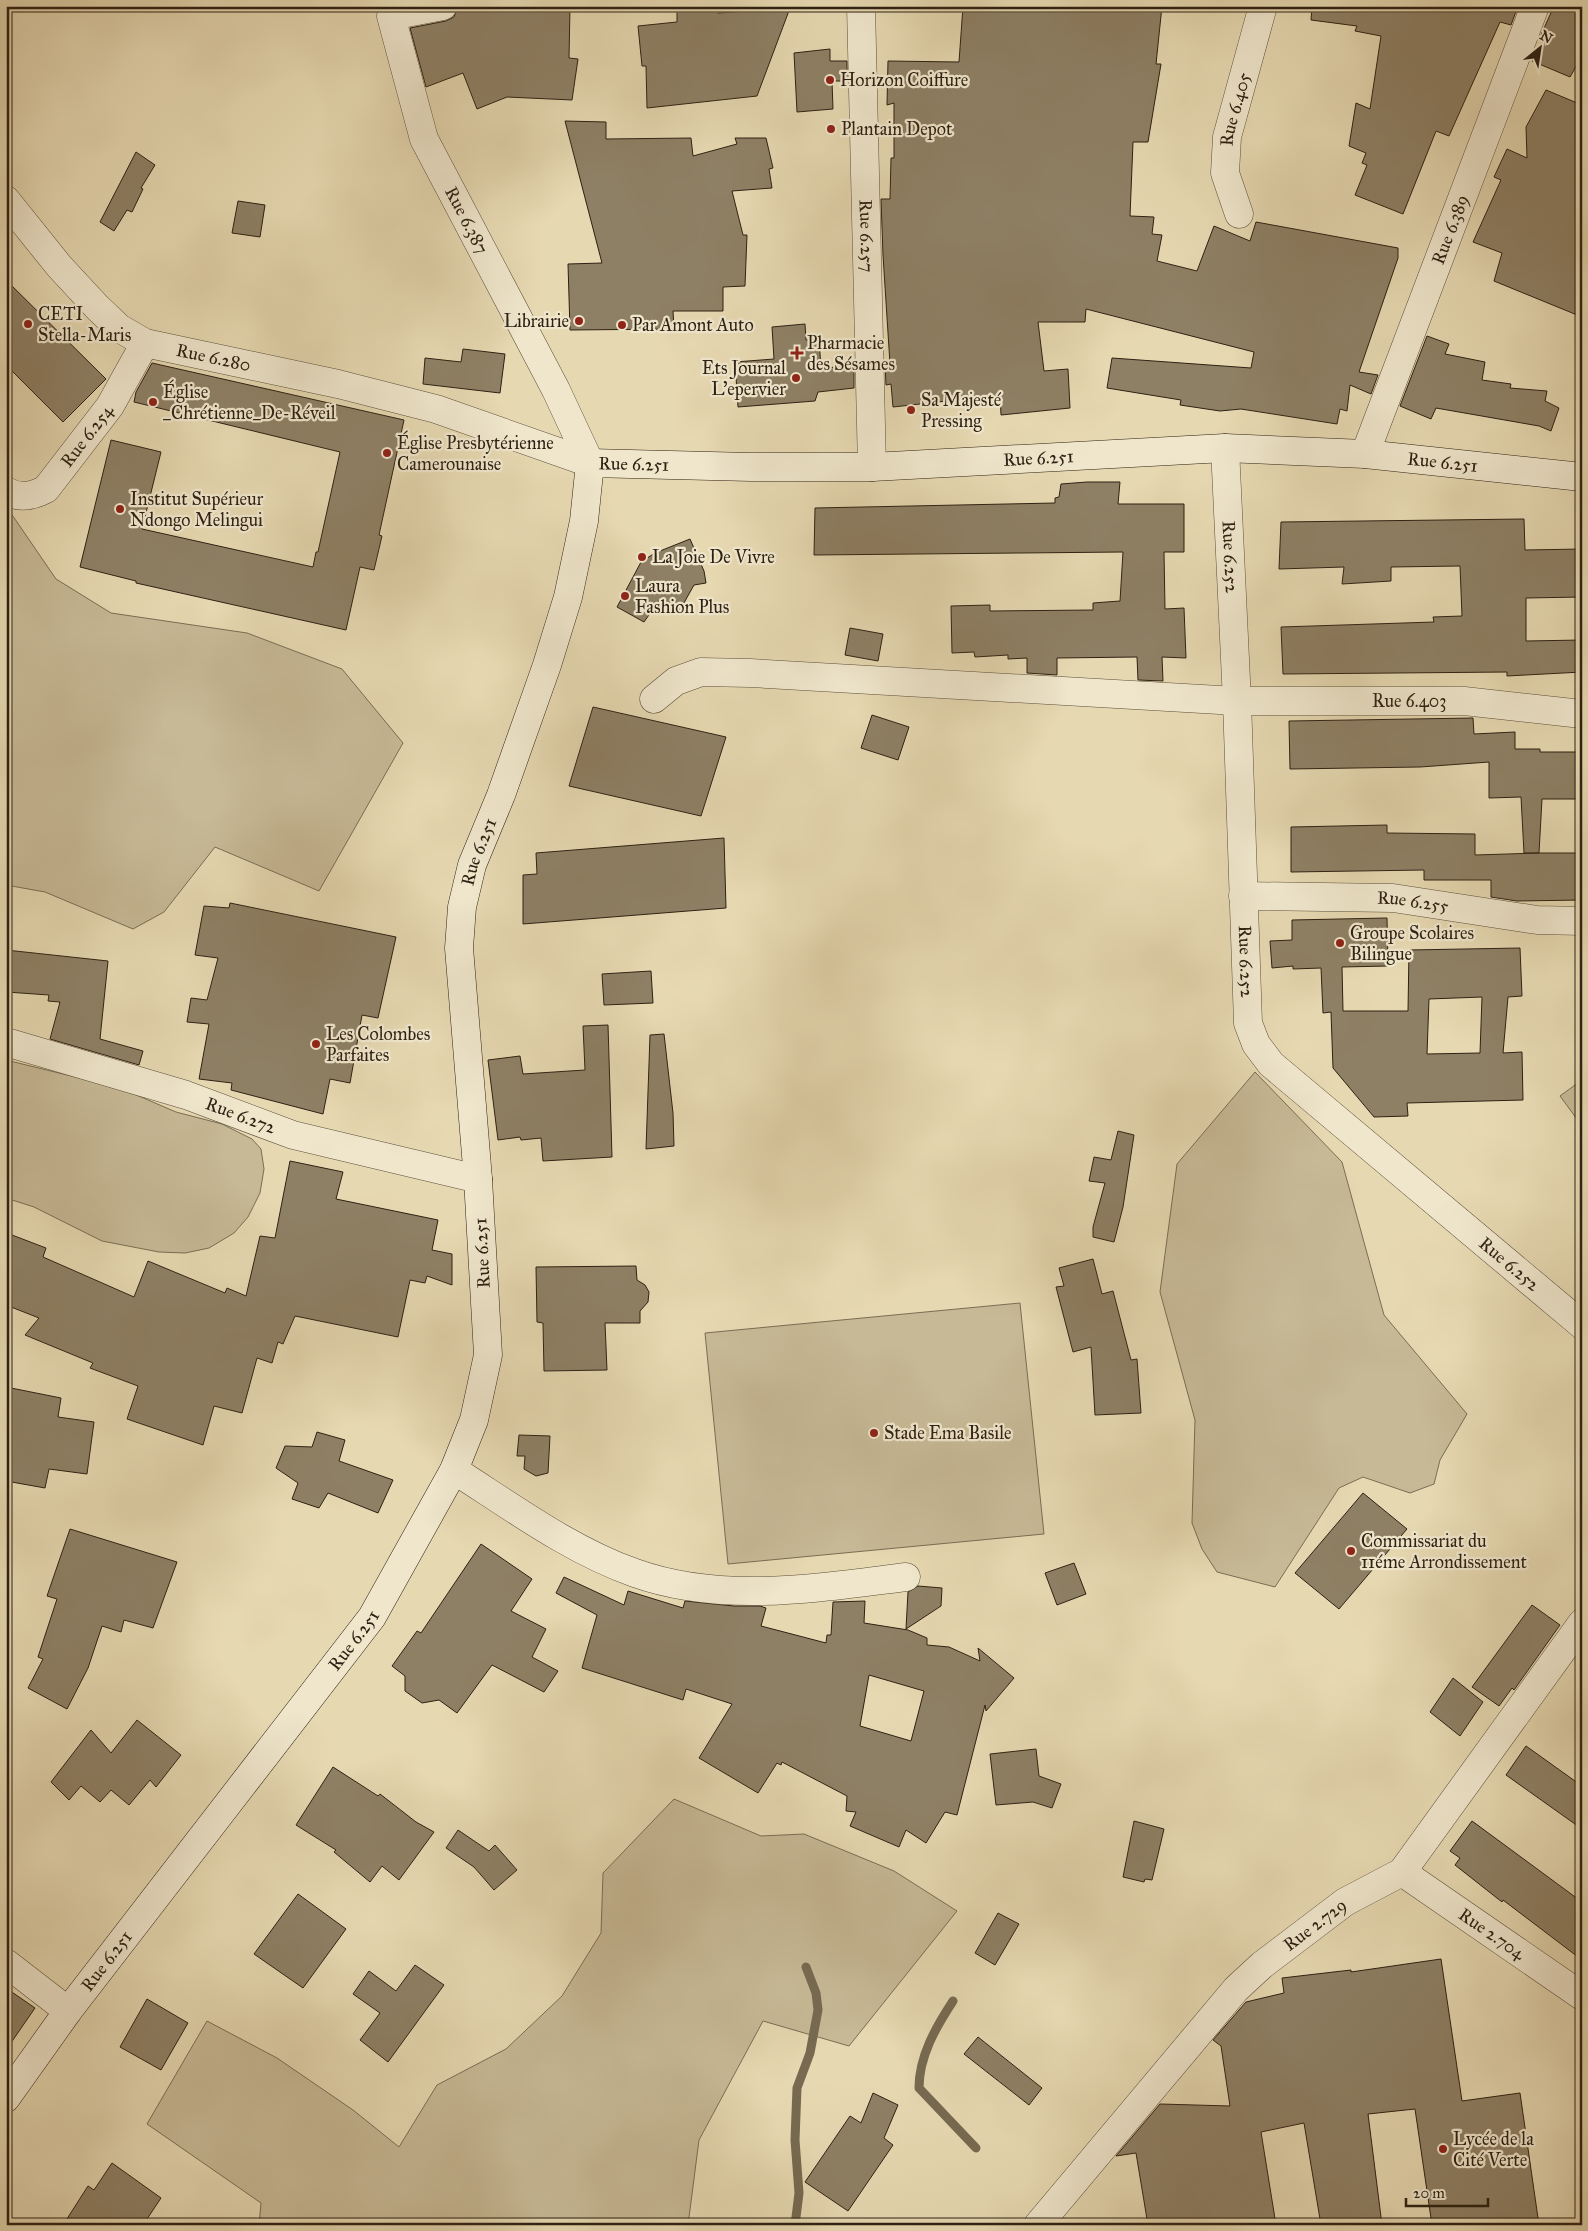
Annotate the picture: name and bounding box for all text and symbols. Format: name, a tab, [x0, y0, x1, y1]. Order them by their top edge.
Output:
north arrow	[1516, 22, 1566, 72]
text: N	[1537, 27, 1556, 48]
place label: Horizon Coiffure	[840, 69, 968, 91]
street label: Rue 6.405	[1216, 69, 1255, 147]
marker: Horizon Coiffure	[824, 74, 836, 86]
place label: Plantain Depot	[841, 118, 953, 140]
marker: Plantain Depot	[825, 123, 837, 135]
street label: Rue 6.387	[440, 183, 493, 258]
street label: Rue 6.389	[1427, 192, 1473, 268]
street label: Rue 6.257	[855, 199, 878, 273]
place label: CETI Stella-Maris	[38, 303, 131, 346]
place label: Librairie	[504, 310, 569, 332]
place label: Par Amont Auto	[632, 314, 754, 336]
marker: Librairie	[573, 315, 585, 327]
marker: CETI Stella-Maris	[22, 318, 34, 330]
marker: Par Amont Auto	[616, 319, 628, 331]
place label: Pharmacie des Sésames	[807, 332, 895, 375]
street label: Rue 6.280	[174, 339, 253, 376]
marker: Pharmacie des Sésames	[791, 347, 803, 359]
place label: Ets Journal L'epervier	[702, 357, 786, 400]
marker: Ets Journal L'epervier	[790, 372, 802, 384]
place label: Église _Chrétienne_De-Réveil	[162, 379, 336, 424]
place label: Sa Majesté Pressing	[921, 389, 1002, 433]
marker: Église _Chrétienne_De-Réveil	[147, 396, 159, 408]
street label: Rue 6.254	[56, 400, 119, 472]
marker: Sa Majesté Pressing	[905, 404, 917, 416]
place label: Église Presbytérienne Camerounaise	[397, 430, 554, 475]
street label: Rue 6.251	[1002, 445, 1074, 471]
marker: Église Presbytérienne Camerounaise	[381, 447, 393, 459]
street label: Rue 6.251	[1406, 448, 1479, 477]
street label: Rue 6.251	[598, 452, 669, 476]
place label: Institut Supérieur Ndongo Melingui	[130, 488, 264, 532]
marker: Institut Supérieur Ndongo Melingui	[114, 503, 126, 515]
street label: Rue 6.252	[1217, 520, 1243, 594]
place label: La Joie De Vivre	[652, 546, 775, 569]
marker: La Joie De Vivre	[636, 551, 648, 563]
place label: Laura Fashion Plus	[635, 575, 729, 618]
marker: Laura Fashion Plus	[619, 590, 631, 602]
street label: Rue 6.403	[1372, 690, 1446, 712]
street label: Rue 6.251	[456, 815, 501, 888]
street label: Rue 6.255	[1377, 887, 1451, 917]
place label: Groupe Scolaires Bilingue	[1350, 922, 1474, 966]
street label: Rue 6.252	[1234, 925, 1258, 998]
marker: Groupe Scolaires Bilingue	[1334, 937, 1346, 949]
place label: Les Colombes Parfaites	[326, 1023, 430, 1066]
marker: Les Colombes Parfaites	[310, 1038, 322, 1050]
street label: Rue 6.272	[202, 1092, 279, 1139]
street label: Rue 6.251	[469, 1217, 495, 1289]
street label: Rue 6.252	[1474, 1232, 1544, 1296]
place label: Stade Ema Basile	[884, 1422, 1012, 1444]
marker: Stade Ema Basile	[868, 1427, 880, 1439]
place label: Commissariat du 11éme Arrondissement	[1361, 1530, 1527, 1573]
marker: Commissariat du 11éme Arrondissement	[1345, 1545, 1357, 1557]
street label: Rue 6.251	[324, 1606, 384, 1675]
street label: Rue 2.729	[1279, 1894, 1351, 1956]
street label: Rue 2.704	[1454, 1903, 1530, 1965]
street label: Rue 6.251	[76, 1926, 137, 1996]
place label: Lycée de la Cité Verte	[1453, 2128, 1534, 2171]
marker: Lycée de la Cité Verte	[1437, 2143, 1449, 2155]
scale bar	[1406, 2176, 1488, 2208]
text: 20 m	[1413, 2184, 1445, 2202]

